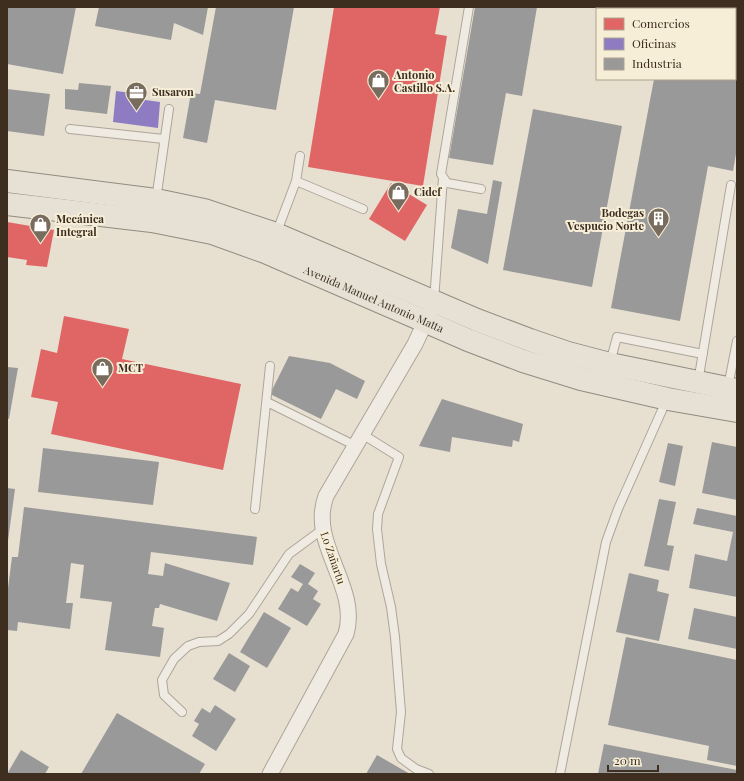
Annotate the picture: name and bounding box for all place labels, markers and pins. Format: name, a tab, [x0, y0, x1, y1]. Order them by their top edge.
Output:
place label: Antonio Castillo S.A.	[393, 67, 455, 95]
shop icon: Antonio Castillo S.A.	[365, 68, 391, 101]
office icon: Susaron	[124, 79, 150, 112]
place label: Susaron	[152, 84, 194, 99]
shop icon: Cidef	[385, 179, 411, 212]
place label: Cidef	[414, 184, 442, 199]
place label: Bodegas Vespucio Norte	[566, 205, 644, 233]
building icon: Bodegas Vespucio Norte	[646, 206, 672, 239]
place label: Mecánica Integral	[56, 211, 104, 239]
shop icon: Mecánica Integral	[27, 212, 53, 245]
shop icon: MCT	[90, 355, 116, 388]
place label: MCT	[118, 360, 144, 375]

